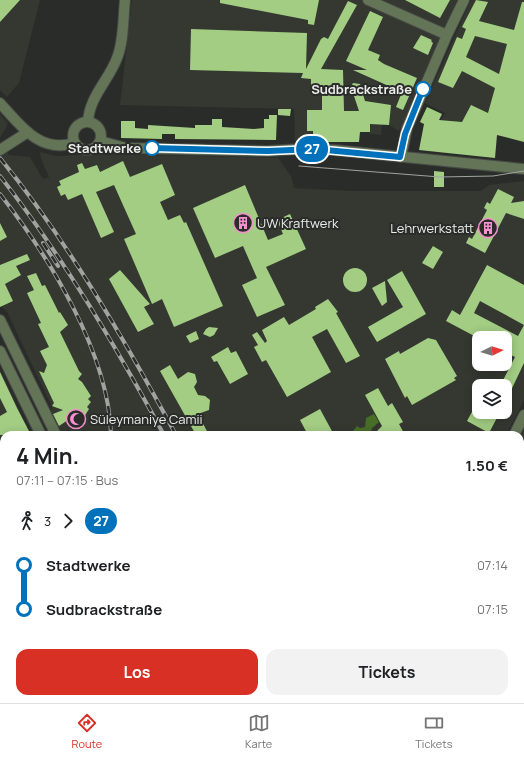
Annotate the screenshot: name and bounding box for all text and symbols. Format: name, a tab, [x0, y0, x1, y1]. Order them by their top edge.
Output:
place label: Sudbrackstraße	[311, 80, 412, 98]
marker: Sudbrackstraße	[415, 81, 431, 97]
line badge: 27	[294, 136, 330, 162]
place label: Stadtwerke	[68, 139, 141, 157]
text: 27	[304, 139, 320, 158]
marker: Stadtwerke	[144, 140, 160, 156]
building icon: UW Kraftwerk	[232, 212, 254, 234]
place label: UW Kraftwerk	[257, 214, 339, 232]
building icon: Lehrwerkstatt	[477, 217, 499, 239]
place label: Lehrwerkstatt	[390, 219, 474, 237]
north arrow	[472, 331, 512, 371]
map controls	[472, 331, 512, 419]
button: layers	[472, 379, 512, 419]
mosque icon: Süleymaniye Camii	[65, 408, 87, 430]
place label: Süleymaniye Camii	[90, 410, 203, 428]
text: 4 Min.	[16, 441, 79, 471]
text: 1.50 €	[466, 455, 508, 476]
text: 07:11 – 07:15 · Bus	[16, 471, 118, 489]
icon: walk	[16, 510, 38, 532]
icon: forward	[57, 510, 79, 532]
text: 27	[93, 511, 109, 530]
text: 3	[44, 512, 51, 530]
text: Stadtwerke	[46, 555, 130, 576]
text: 07:14	[477, 556, 508, 574]
text: Sudbrackstraße	[46, 599, 162, 620]
text: 07:15	[477, 600, 508, 618]
button: Los	[16, 649, 258, 695]
button: Tickets	[266, 649, 508, 695]
tab: Route	[71, 712, 102, 751]
tab: Karte	[245, 712, 272, 751]
tab: Tickets	[415, 712, 452, 751]

